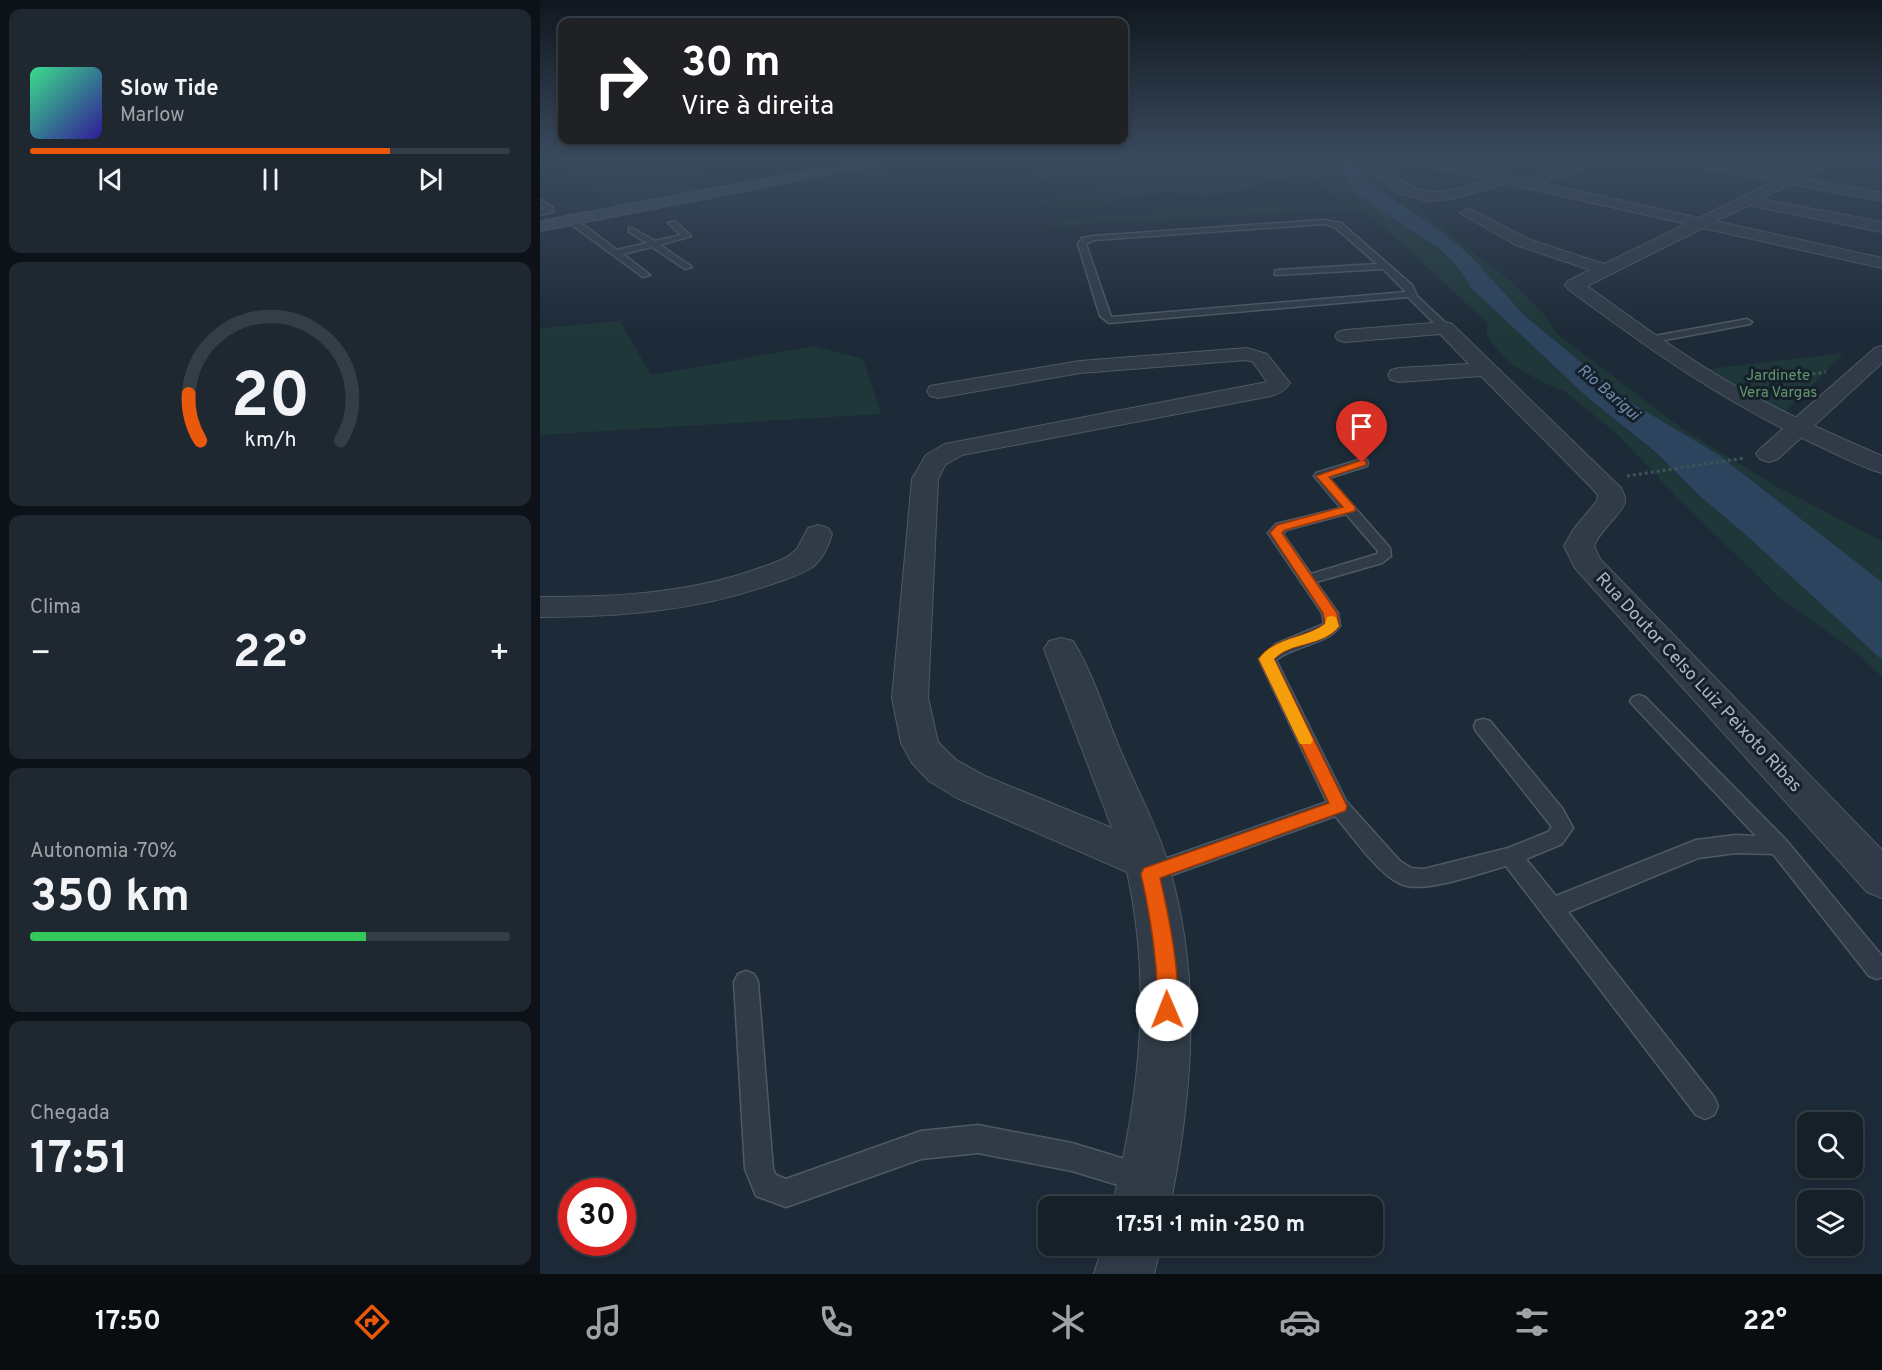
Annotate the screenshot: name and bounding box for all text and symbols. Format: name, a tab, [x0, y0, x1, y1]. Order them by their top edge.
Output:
text: 30 m	[681, 38, 780, 91]
icon: right	[582, 42, 660, 120]
text: Slow Tide	[120, 76, 219, 103]
text: Vire à direita	[681, 90, 834, 124]
text: Marlow	[120, 103, 184, 129]
icon: previous	[94, 163, 127, 196]
icon: pause	[254, 163, 287, 196]
icon: next	[414, 163, 447, 196]
text: 20	[230, 360, 310, 439]
water label: Rio Barigui	[1573, 361, 1644, 426]
park label: Jardinete Vera Vargas	[1739, 367, 1817, 403]
pin	[1336, 401, 1387, 463]
icon: arrive	[1345, 410, 1378, 443]
text: km/h	[244, 427, 296, 454]
street label: Rua Doutor Celso Luiz Peixoto Ribas	[1590, 568, 1806, 798]
text: Clima	[30, 595, 81, 621]
text: 22°	[233, 626, 307, 683]
text: −	[30, 634, 51, 676]
text: +	[489, 634, 510, 676]
text: Autonomia · 70%	[30, 839, 177, 865]
text: 350 km	[30, 870, 190, 927]
position arrow	[1135, 978, 1199, 1042]
text: Chegada	[30, 1101, 110, 1127]
map controls	[1797, 1112, 1863, 1256]
button: search	[1797, 1112, 1863, 1178]
text: 17:51	[30, 1132, 129, 1189]
speed limit sign: 30	[558, 1178, 636, 1256]
button: layers	[1797, 1190, 1863, 1256]
text: 17:51 · 1 min · 250 m	[1116, 1212, 1305, 1239]
icon: directions	[351, 1301, 393, 1343]
icon: music	[583, 1301, 625, 1343]
icon: phone	[815, 1301, 857, 1343]
icon: climate	[1047, 1301, 1089, 1343]
icon: car	[1279, 1301, 1321, 1343]
icon: filters	[1511, 1301, 1553, 1343]
text: 17:50	[95, 1305, 161, 1339]
text: 22°	[1743, 1305, 1787, 1339]

